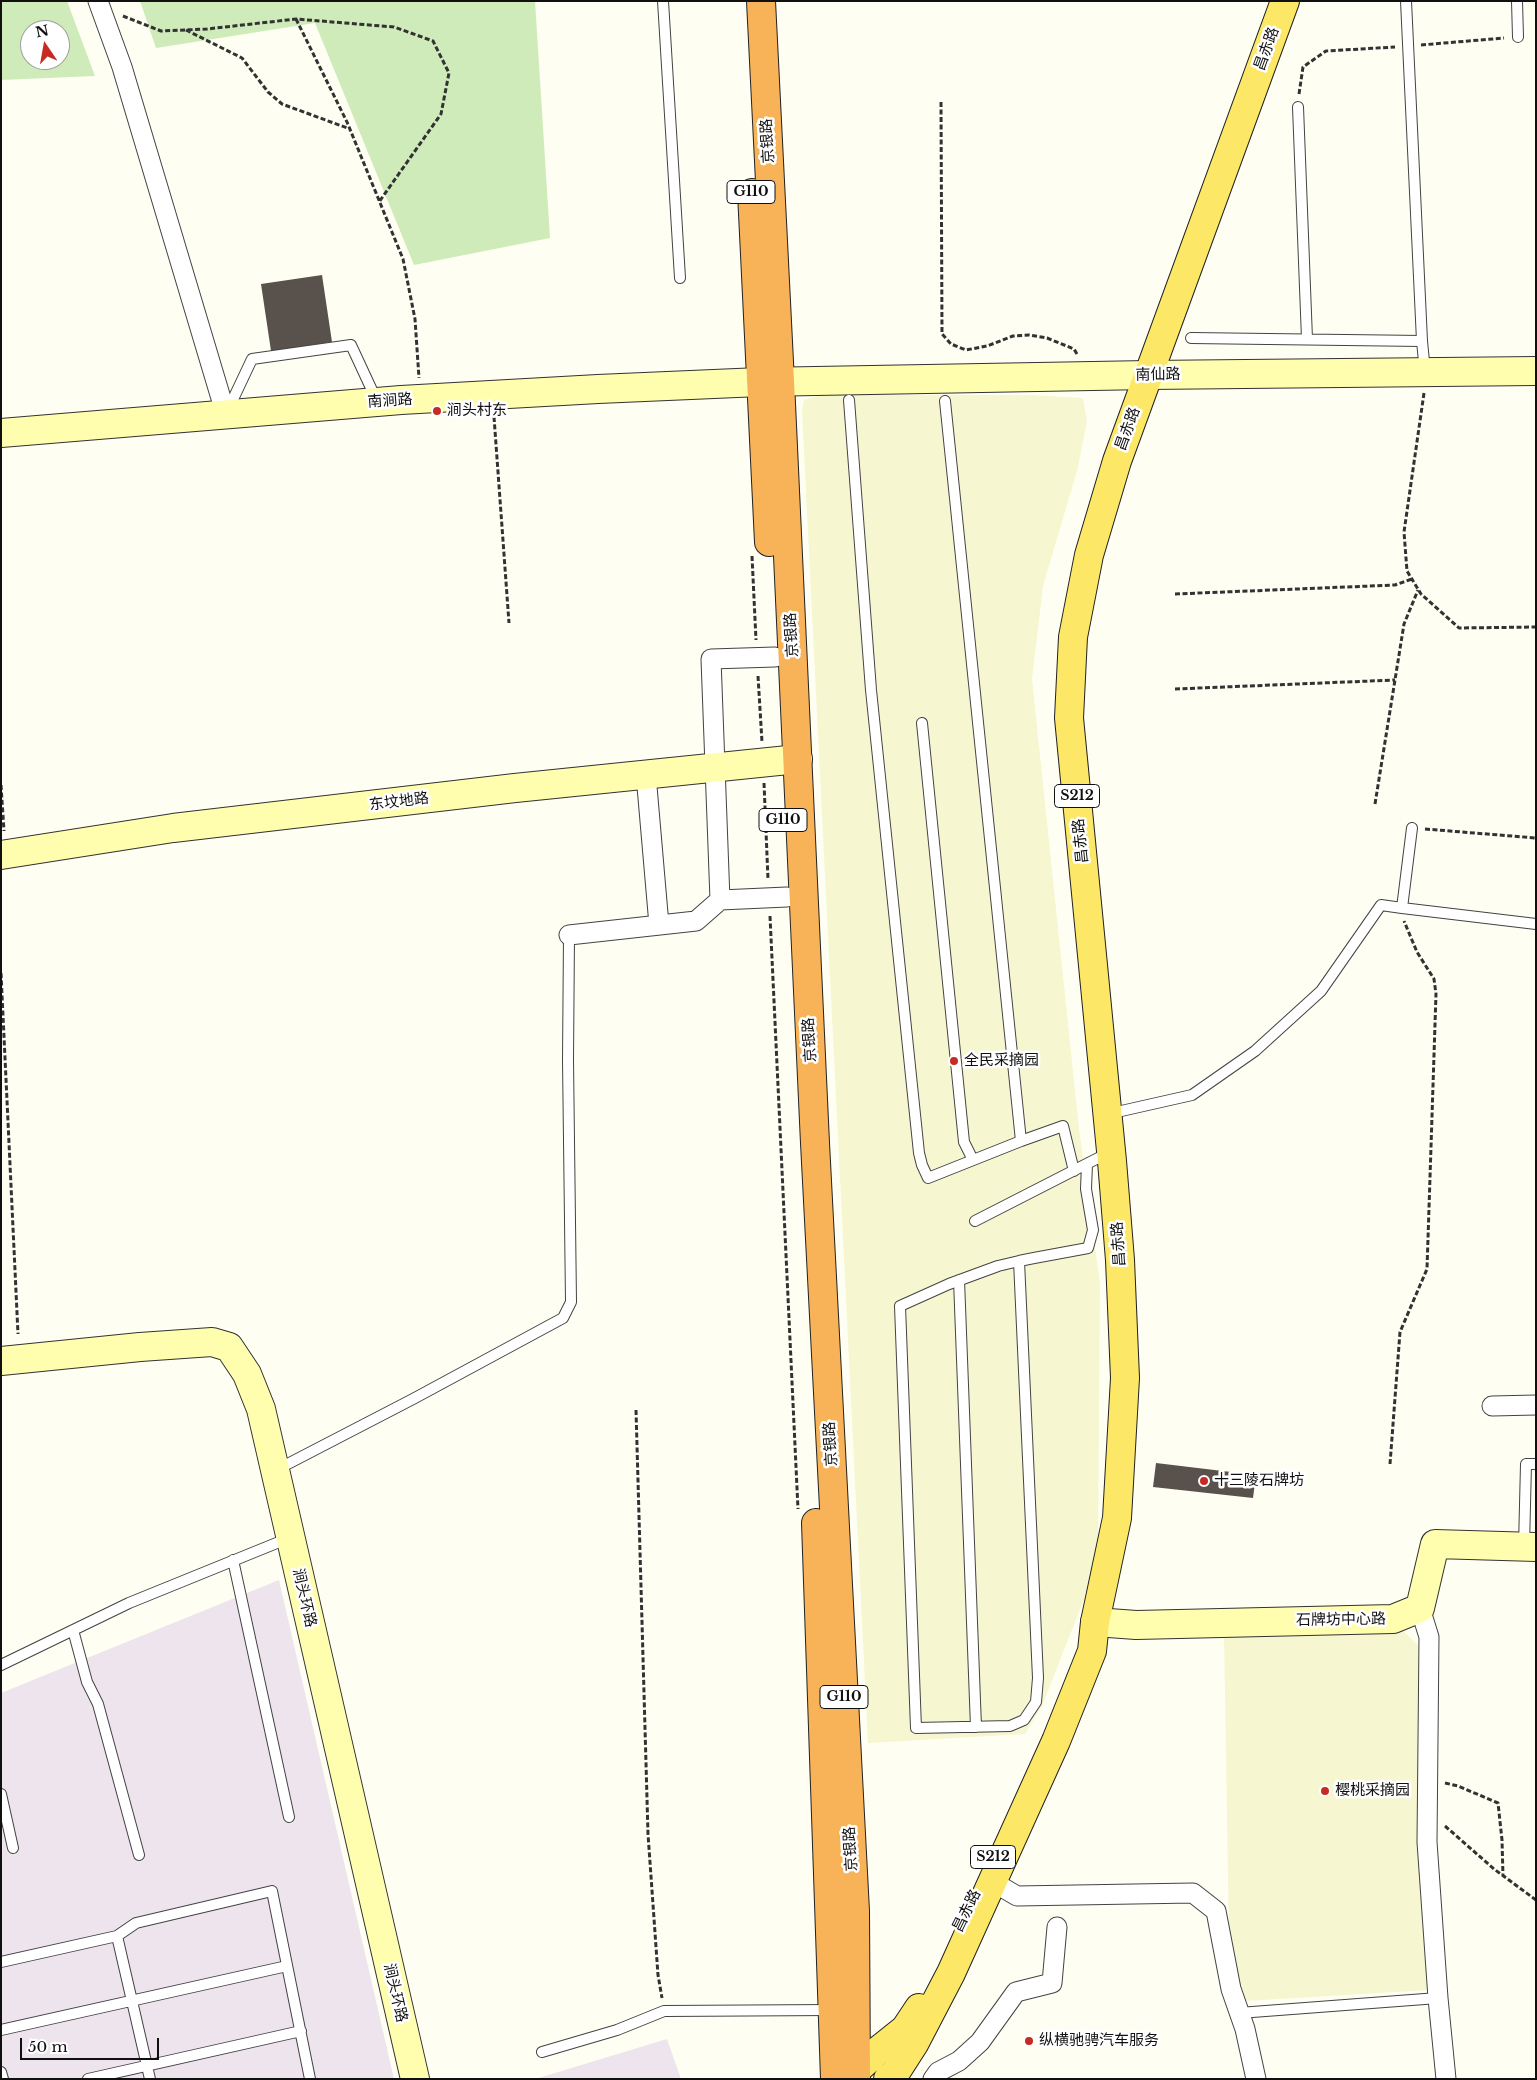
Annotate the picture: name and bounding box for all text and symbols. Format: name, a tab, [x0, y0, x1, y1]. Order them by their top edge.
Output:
north arrow	[20, 20, 70, 70]
text: N	[34, 21, 50, 41]
street label: 昌赤路	[1251, 25, 1283, 73]
street label: 京银路	[758, 118, 778, 164]
road number: G110	[727, 180, 775, 203]
street label: 南仙路	[1135, 366, 1181, 384]
street label: 南涧路	[367, 390, 413, 412]
place label: 涧头村东	[447, 402, 507, 420]
marker: 涧头村东	[431, 405, 443, 417]
street label: 昌赤路	[1112, 405, 1144, 453]
street label: 京银路	[782, 612, 802, 658]
road number: S212	[1054, 784, 1100, 808]
street label: 东坟地路	[368, 789, 430, 815]
road number: G110	[759, 808, 807, 832]
street label: 昌赤路	[1070, 818, 1092, 864]
street label: 京银路	[800, 1017, 820, 1063]
place label: 全民采摘园	[964, 1052, 1039, 1070]
marker: 全民采摘园	[948, 1055, 960, 1067]
street label: 昌赤路	[1108, 1221, 1130, 1267]
street label: 京银路	[821, 1421, 841, 1467]
place label: 十三陵石牌坊	[1214, 1472, 1304, 1490]
marker: 十三陵石牌坊	[1198, 1475, 1210, 1487]
street label: 涧头环路	[288, 1567, 320, 1629]
street label: 石牌坊中心路	[1296, 1610, 1386, 1630]
road number: G110	[820, 1685, 868, 1708]
place label: 樱桃采摘园	[1335, 1782, 1410, 1800]
marker: 樱桃采摘园	[1319, 1785, 1331, 1797]
street label: 京银路	[841, 1826, 861, 1872]
road number: S212	[970, 1845, 1016, 1868]
street label: 昌赤路	[949, 1887, 985, 1935]
street label: 涧头环路	[379, 1962, 411, 2024]
scale bar	[22, 2028, 161, 2060]
place label: 纵横驰骋汽车服务	[1039, 2032, 1159, 2050]
marker: 纵横驰骋汽车服务	[1023, 2035, 1035, 2047]
text: 50 m	[28, 2037, 68, 2056]

